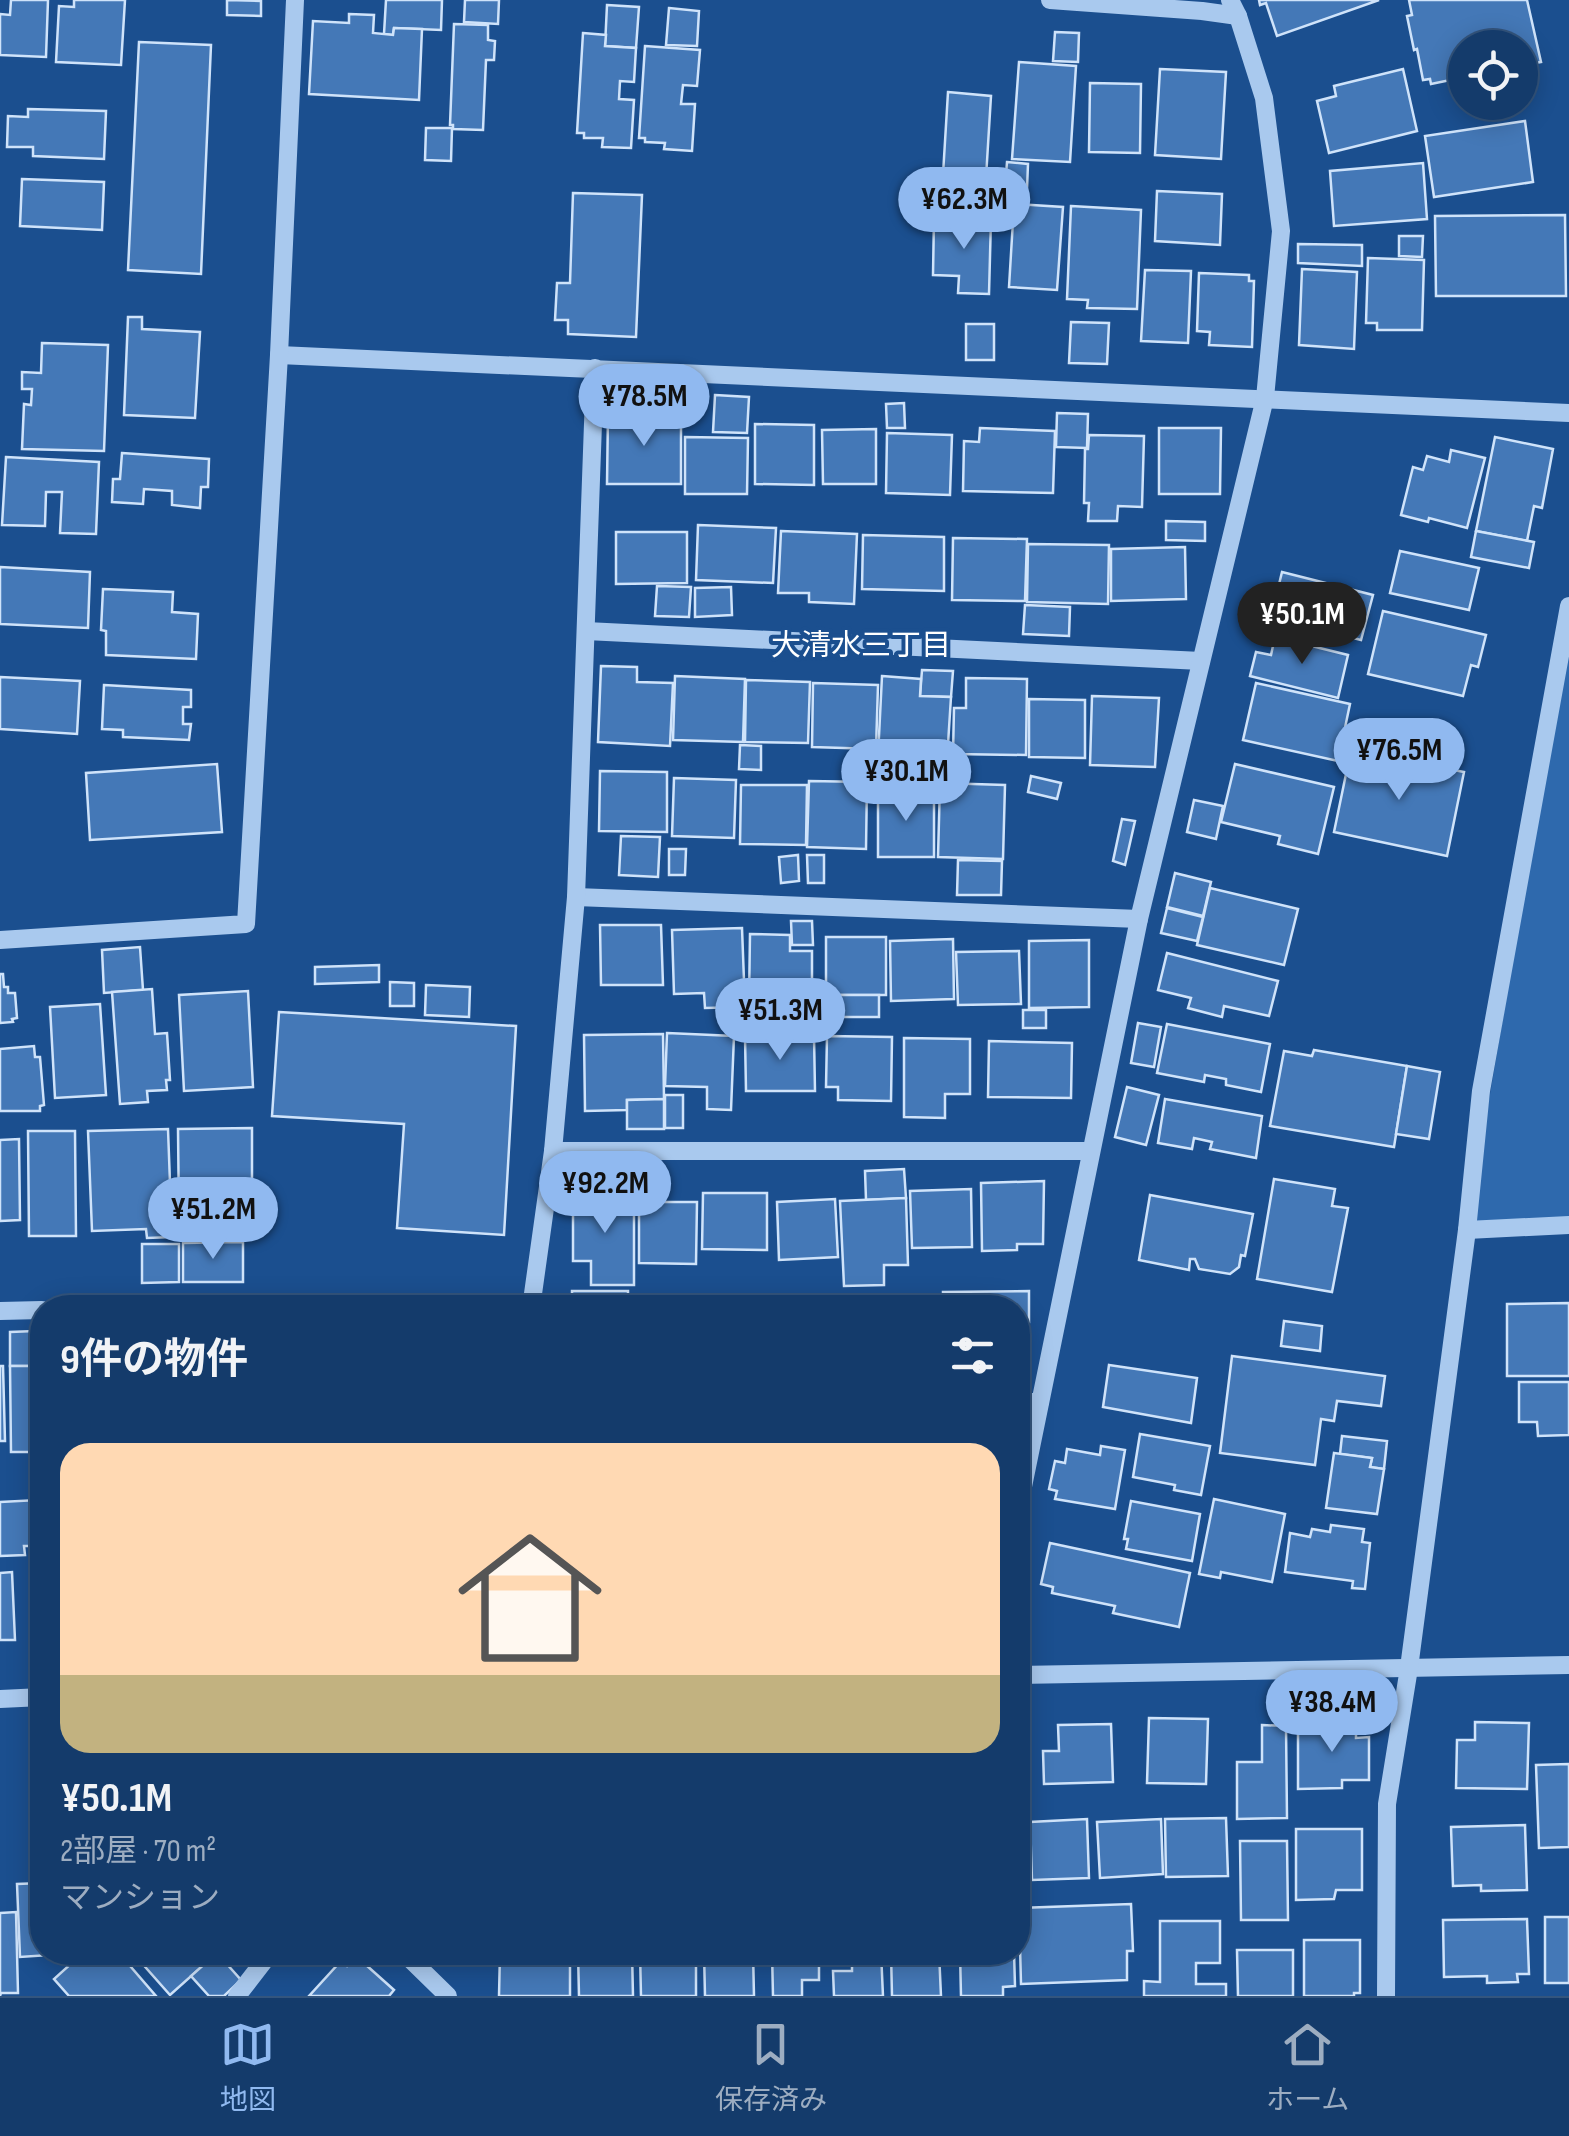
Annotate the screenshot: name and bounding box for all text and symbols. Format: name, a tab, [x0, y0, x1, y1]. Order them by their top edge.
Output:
map controls	[1448, 30, 1538, 120]
button: locate	[1448, 30, 1538, 120]
pin: ¥62.3M	[883, 167, 1045, 252]
text: ¥62.3M	[920, 180, 1008, 219]
pin: ¥78.5M	[563, 364, 725, 449]
text: ¥78.5M	[601, 377, 687, 416]
pin: ¥50.1M	[1221, 582, 1383, 667]
text: ¥50.1M	[1259, 595, 1345, 634]
district label: 大清水三丁目	[771, 628, 951, 664]
pin: ¥76.5M	[1318, 718, 1480, 803]
text: ¥76.5M	[1356, 731, 1442, 770]
pin: ¥30.1M	[825, 739, 987, 824]
text: ¥30.1M	[863, 752, 949, 791]
pin: ¥51.3M	[699, 978, 861, 1063]
text: ¥51.3M	[737, 991, 823, 1030]
pin: ¥92.2M	[524, 1151, 686, 1236]
text: ¥92.2M	[561, 1164, 649, 1203]
pin: ¥51.2M	[132, 1177, 294, 1262]
text: ¥51.2M	[170, 1190, 256, 1229]
icon: filters	[945, 1328, 1000, 1383]
text: 9件の物件	[60, 1335, 248, 1386]
icon: home	[440, 1508, 620, 1688]
pin: ¥38.4M	[1251, 1670, 1413, 1755]
text: ¥38.4M	[1288, 1683, 1376, 1722]
text: ¥50.1M	[60, 1773, 172, 1824]
text: 2部屋 · 70 m²	[60, 1832, 216, 1871]
text: マンション	[60, 1879, 220, 1918]
tab: 地図	[220, 2017, 276, 2117]
tab: 保存済み	[715, 2017, 827, 2117]
tab: ホーム	[1266, 2017, 1349, 2117]

